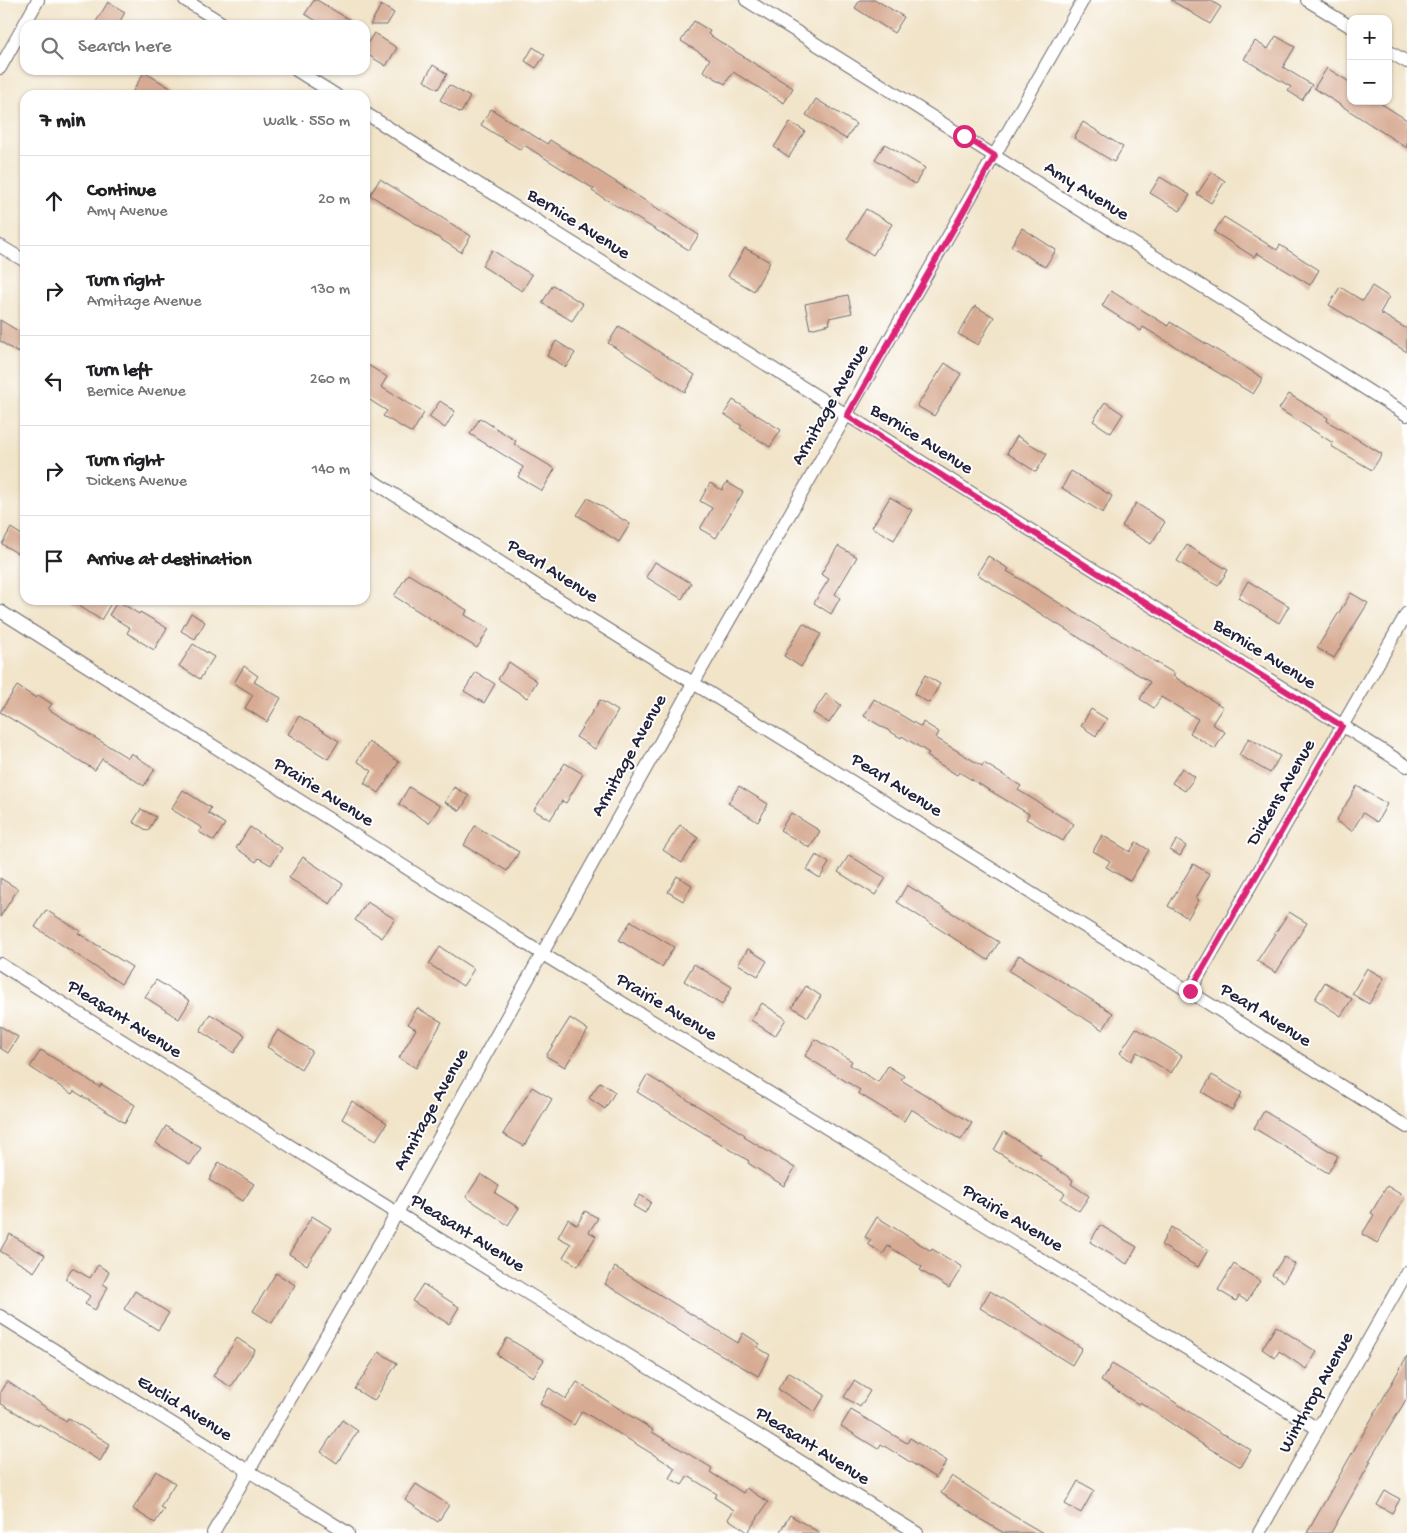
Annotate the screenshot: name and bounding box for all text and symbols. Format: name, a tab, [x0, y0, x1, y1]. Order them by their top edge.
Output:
map controls	[1347, 15, 1392, 105]
button: +	[1347, 15, 1392, 60]
search box	[20, 20, 370, 75]
icon: search	[38, 34, 66, 62]
text: Search here	[78, 36, 172, 59]
button: −	[1347, 60, 1392, 105]
text: 7 min	[40, 110, 85, 135]
text: Walk · 550 m	[263, 113, 350, 132]
route start	[953, 125, 976, 148]
street label: Amy Avenue	[1039, 157, 1133, 227]
text: Continue	[87, 180, 156, 203]
street label: Bernice Avenue	[521, 184, 634, 266]
icon: ahead	[40, 187, 68, 215]
text: 20 m	[318, 191, 350, 210]
text: Amy Avenue	[87, 203, 168, 222]
text: Turn right	[87, 270, 163, 293]
icon: right	[40, 277, 68, 305]
text: 130 m	[311, 281, 350, 300]
text: Armitage Avenue	[87, 293, 202, 312]
street label: Armitage Avenue	[787, 340, 875, 470]
text: Turn left	[87, 360, 151, 383]
icon: left	[40, 367, 68, 395]
text: 260 m	[310, 371, 350, 390]
text: Bernice Avenue	[87, 383, 186, 402]
street label: Bernice Avenue	[864, 399, 977, 481]
text: Turn right	[87, 450, 163, 473]
icon: right	[40, 457, 68, 485]
text: 140 m	[312, 461, 350, 480]
text: Dickens Avenue	[87, 473, 187, 492]
street label: Pearl Avenue	[501, 534, 602, 609]
icon: arrive	[40, 547, 68, 575]
text: Arrive at destination	[87, 549, 251, 572]
street label: Bernice Avenue	[1207, 614, 1320, 696]
street label: Armitage Avenue	[587, 691, 673, 821]
street label: Dickens Avenue	[1241, 736, 1322, 852]
street label: Pearl Avenue	[845, 748, 946, 823]
street label: Prairie Avenue	[268, 752, 378, 833]
street label: Prairie Avenue	[610, 968, 721, 1047]
street label: Pleasant Avenue	[62, 975, 186, 1065]
street label: Pearl Avenue	[1214, 978, 1315, 1053]
route end	[1179, 980, 1202, 1003]
street label: Armitage Avenue	[389, 1045, 475, 1175]
street label: Prairie Avenue	[956, 1179, 1067, 1258]
street label: Pleasant Avenue	[405, 1189, 529, 1279]
street label: Winthrop Avenue	[1274, 1328, 1360, 1458]
street label: Euclid Avenue	[132, 1371, 236, 1448]
street label: Pleasant Avenue	[750, 1402, 874, 1492]

